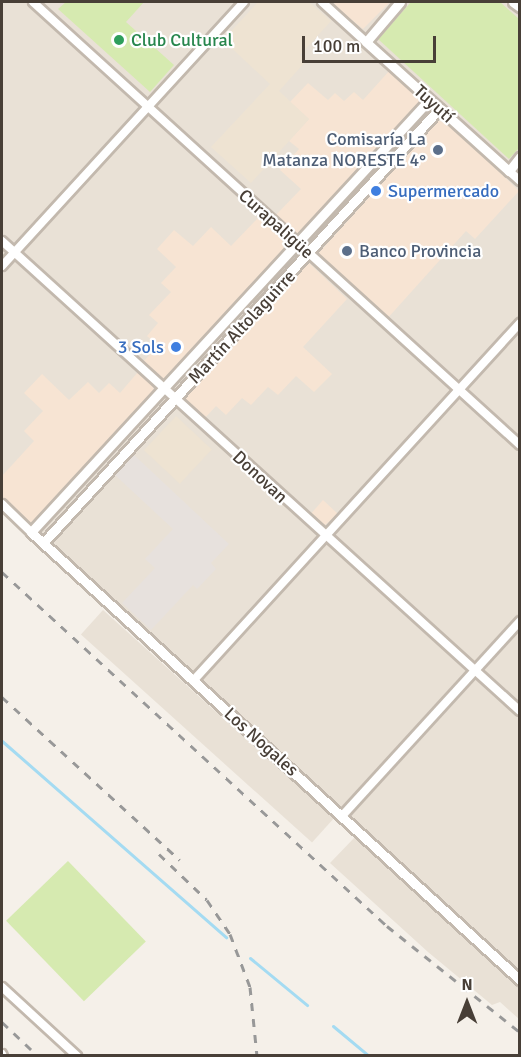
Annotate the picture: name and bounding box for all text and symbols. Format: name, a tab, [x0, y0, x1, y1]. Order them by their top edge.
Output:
scale bar	[305, 24, 438, 62]
place label: Club Cultural	[131, 29, 233, 51]
marker: Club Cultural	[112, 33, 126, 47]
text: 100 m	[313, 35, 360, 57]
street label: Tuyutí	[409, 80, 459, 128]
place label: Comisaría La Matanza NORESTE 4°	[262, 129, 426, 172]
marker: Comisaría La Matanza NORESTE 4°	[431, 143, 445, 157]
place label: Supermercado	[388, 180, 499, 202]
marker: Supermercado	[369, 184, 383, 198]
street label: Curapaligüe	[234, 185, 318, 263]
place label: Banco Provincia	[359, 240, 481, 262]
marker: Banco Provincia	[340, 244, 354, 258]
street label: Martín Altolaguirre	[184, 266, 300, 388]
place label: 3 Sols	[118, 336, 164, 358]
marker: 3 Sols	[169, 340, 183, 354]
street label: Donovan	[228, 446, 292, 508]
street label: Los Nogales	[219, 703, 303, 781]
north arrow	[437, 973, 497, 1033]
text: N	[461, 975, 473, 995]

